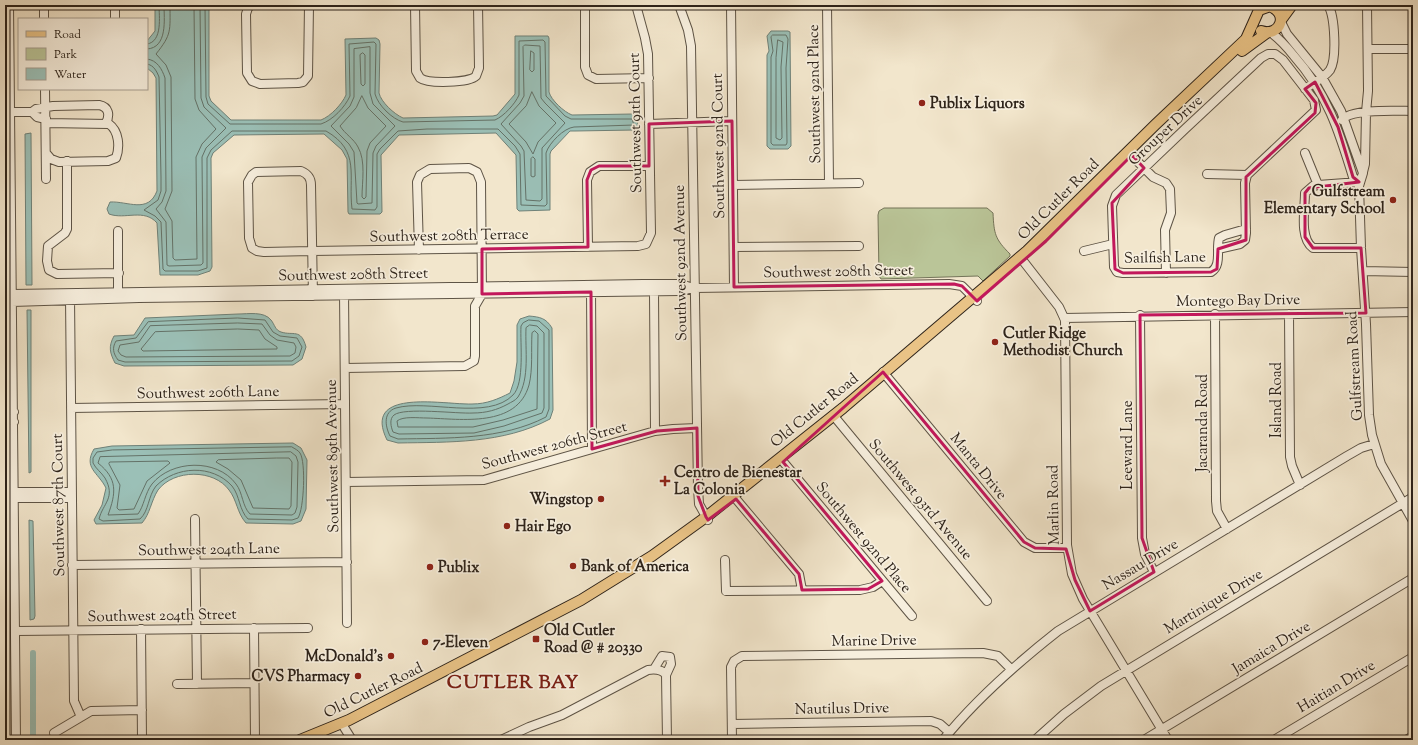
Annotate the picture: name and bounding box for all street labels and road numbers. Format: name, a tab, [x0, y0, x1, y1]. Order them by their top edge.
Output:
street label: Southwest 92nd Place	[804, 24, 827, 164]
street label: Southwest 91th Court	[625, 53, 648, 193]
street label: Southwest 92nd Court	[708, 73, 731, 219]
street label: Grouper Drive	[1124, 91, 1208, 171]
street label: Old Cutler Road	[1014, 154, 1105, 246]
street label: Southwest 92nd Avenue	[670, 185, 693, 341]
street label: Southwest 208th Terrace	[369, 225, 529, 248]
street label: Sailfish Lane	[1124, 247, 1206, 270]
street label: Southwest 208th Street	[763, 261, 913, 284]
street label: Southwest 208th Street	[278, 264, 428, 287]
street label: Montego Bay Drive	[1176, 290, 1300, 313]
street label: Gulfstream Road	[1342, 310, 1369, 421]
street label: Island Road	[1267, 361, 1288, 438]
street label: Old Cutler Road	[766, 369, 864, 453]
street label: Jacaranda Road	[1193, 373, 1214, 473]
street label: Southwest 89th Avenue	[322, 379, 345, 533]
street label: Southwest 206th Lane	[137, 382, 280, 405]
street label: Leeward Lane	[1118, 400, 1139, 490]
street label: Southwest 206th Street	[479, 417, 629, 476]
street label: Manta Drive	[944, 429, 1011, 505]
street label: Southwest 87th Court	[48, 433, 71, 577]
street label: Southwest 93rd Avenue	[863, 435, 977, 565]
street label: Marlin Road	[1043, 464, 1066, 545]
street label: Southwest 92nd Place	[810, 478, 916, 598]
street label: Nassau Drive	[1099, 534, 1183, 596]
street label: Southwest 204th Lane	[138, 539, 280, 562]
street label: Martinique Drive	[1160, 565, 1267, 640]
street label: Southwest 204th Street	[87, 605, 237, 628]
street label: Jamaica Drive	[1228, 617, 1315, 680]
street label: Marine Drive	[831, 630, 917, 653]
street label: Haitian Drive	[1294, 656, 1380, 719]
street label: Old Cutler Road	[321, 658, 427, 724]
street label: Nautilus Drive	[795, 698, 889, 721]

